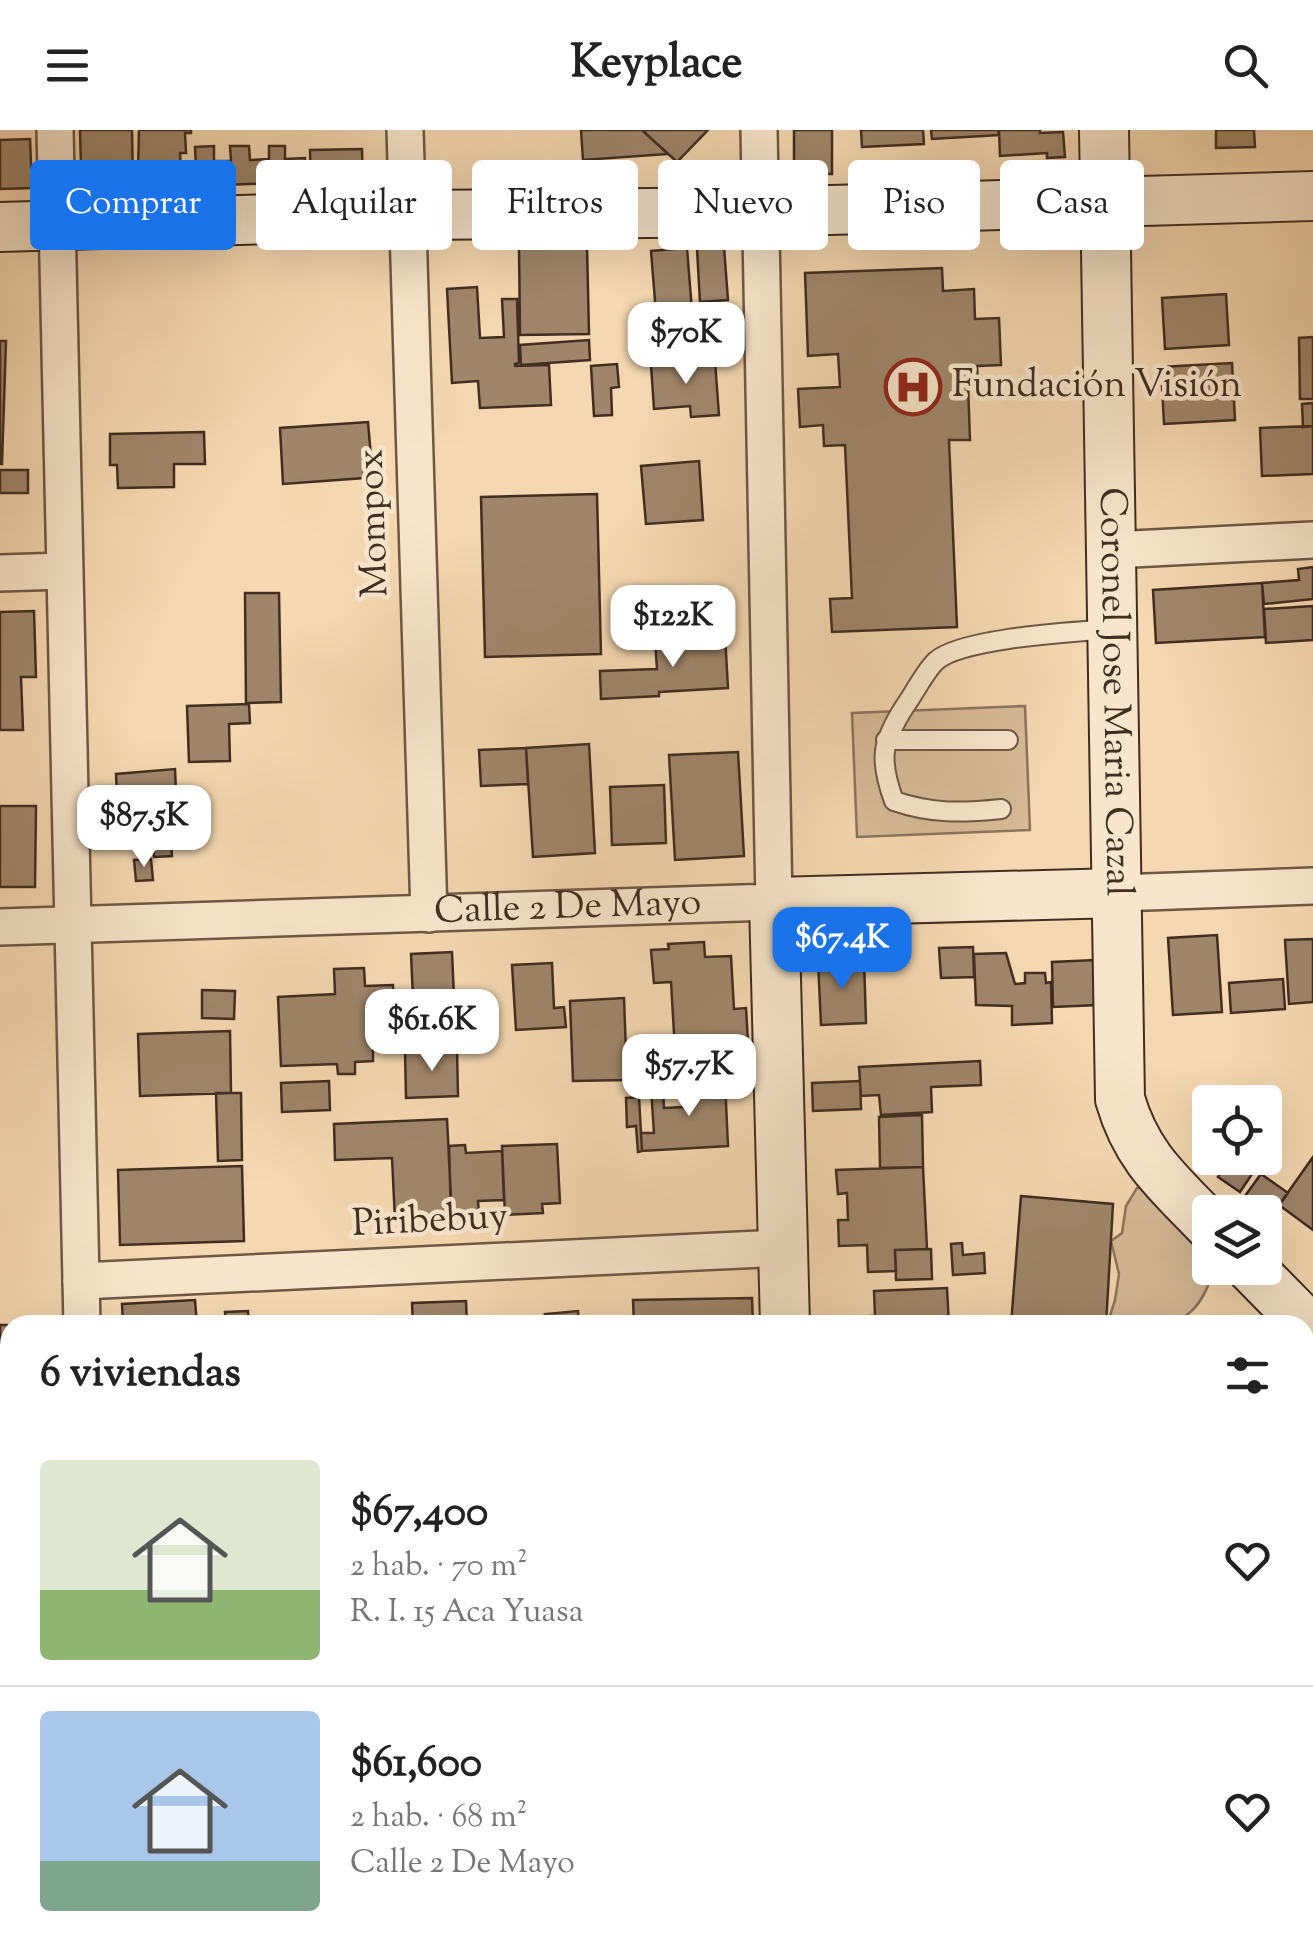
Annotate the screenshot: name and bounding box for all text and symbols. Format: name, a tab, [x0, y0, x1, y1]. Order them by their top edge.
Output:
text: Keyplace	[570, 33, 743, 98]
icon: menu	[40, 38, 95, 93]
icon: search	[1218, 38, 1273, 93]
chip: Comprar	[30, 160, 236, 250]
chip: Alquilar	[256, 160, 452, 250]
chip: Filtros	[472, 160, 638, 250]
chip: Nuevo	[658, 160, 828, 250]
chip: Piso	[848, 160, 980, 250]
chip: Casa	[1000, 160, 1144, 250]
pin: $70K	[627, 302, 745, 387]
text: $70K	[650, 311, 722, 357]
hospital icon: Fundación Visión	[883, 357, 943, 417]
place label: Fundación Visión	[952, 360, 1242, 414]
street label: Mompox	[345, 448, 405, 598]
street label: Coronel Jose Maria Cazal	[1083, 487, 1144, 897]
pin: $122K	[603, 585, 743, 670]
text: $122K	[632, 594, 714, 640]
pin: $87.5K	[63, 785, 225, 870]
text: $87.5K	[99, 794, 189, 840]
street label: Calle 2 De Mayo	[433, 877, 702, 940]
pin: $67.4K	[761, 907, 923, 992]
text: $67.4K	[795, 916, 889, 962]
pin: $61.6K	[351, 989, 513, 1074]
text: $61.6K	[387, 998, 477, 1044]
pin: $57.7K	[608, 1034, 770, 1119]
text: $57.7K	[644, 1043, 734, 1089]
map controls	[1192, 1085, 1282, 1285]
button: locate	[1192, 1085, 1282, 1175]
street label: Piribebuy	[351, 1191, 509, 1253]
button: layers	[1192, 1195, 1282, 1285]
text: 6 viviendas	[40, 1345, 241, 1405]
icon: filters	[1220, 1348, 1275, 1403]
text: $67,400	[350, 1484, 488, 1544]
icon: home	[120, 1500, 240, 1620]
icon: heart	[1220, 1533, 1275, 1588]
text: 2 hab. · 70 m²	[350, 1544, 528, 1590]
text: R. I. 15 Aca Yuasa	[350, 1590, 583, 1636]
text: $61,600	[350, 1735, 482, 1795]
icon: home	[120, 1751, 240, 1871]
icon: heart	[1220, 1784, 1275, 1839]
text: 2 hab. · 68 m²	[350, 1795, 527, 1841]
text: Calle 2 De Mayo	[350, 1841, 575, 1887]

